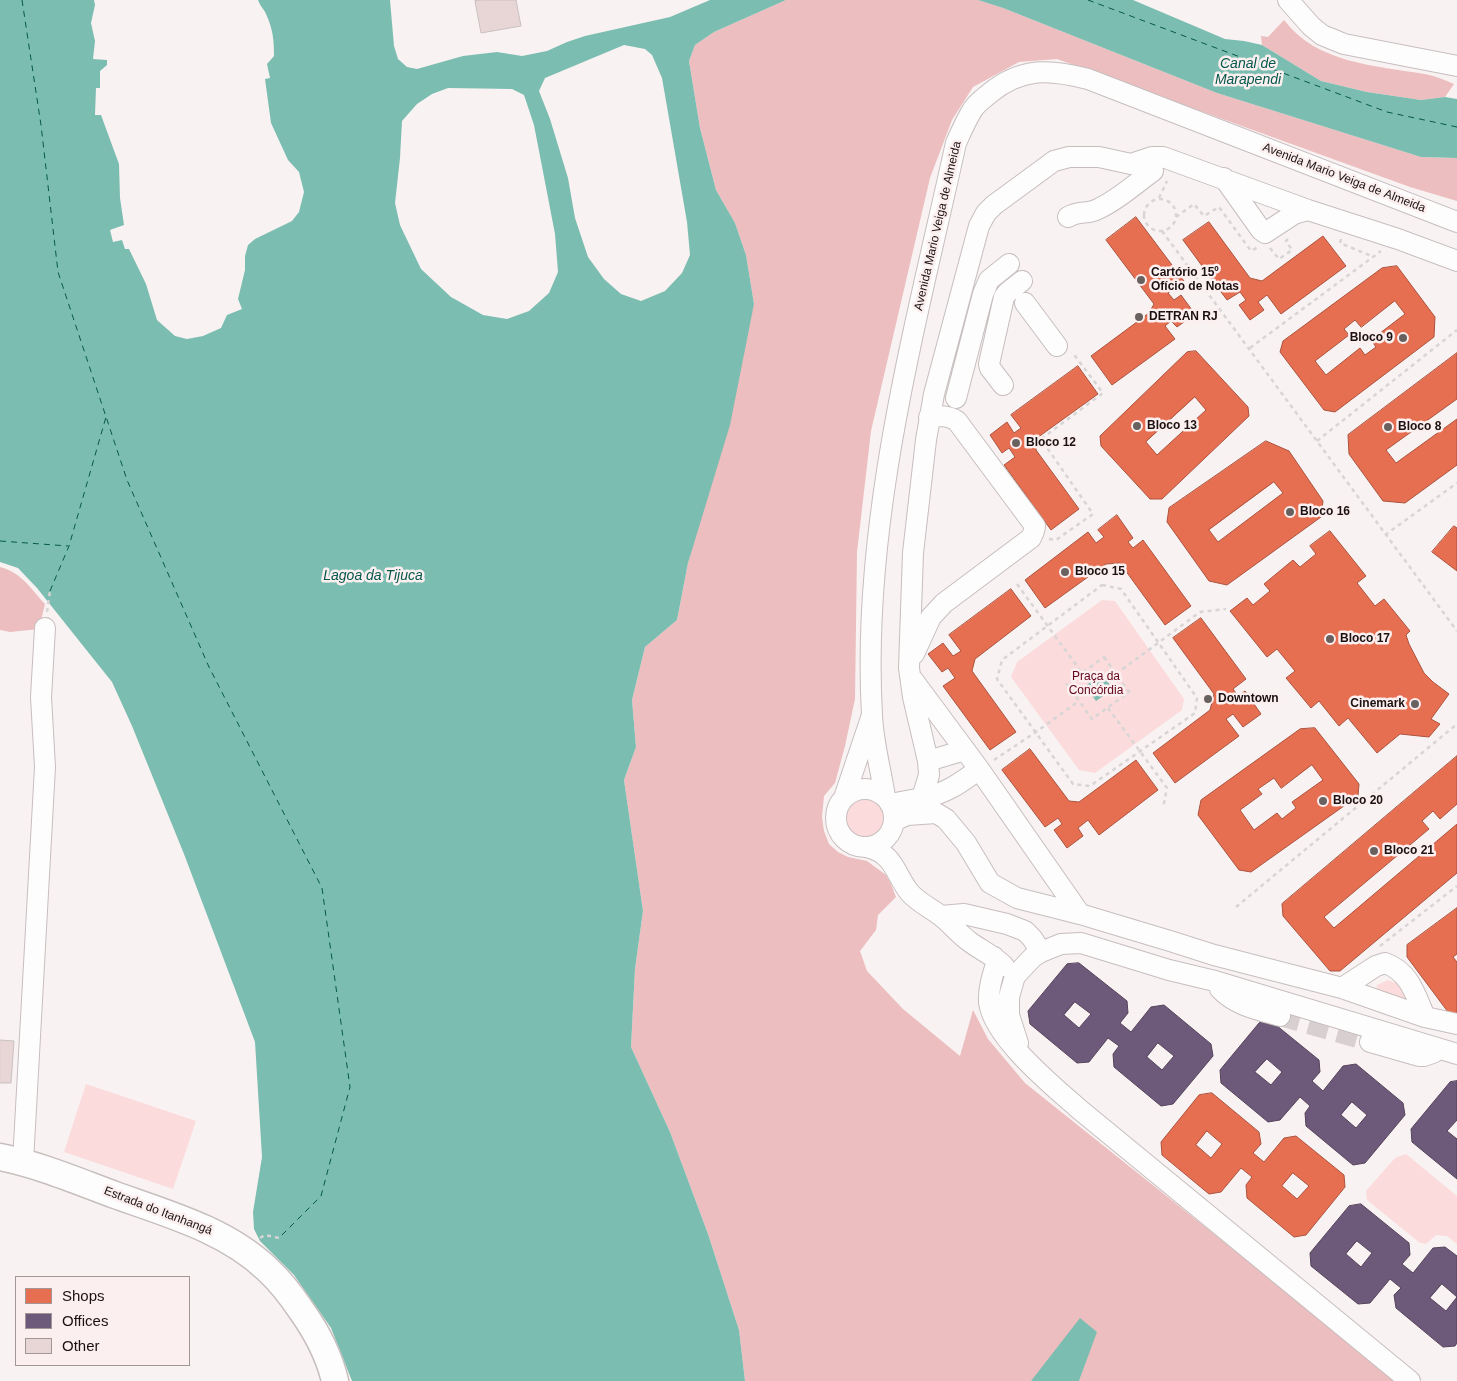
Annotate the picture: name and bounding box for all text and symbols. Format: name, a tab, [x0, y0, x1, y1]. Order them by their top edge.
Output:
water label: Canal de Marapendi	[1215, 56, 1281, 88]
street label: Avenida Mario Veiga de Almeida	[912, 140, 964, 312]
street label: Avenida Mario Veiga de Almeida	[1261, 140, 1427, 216]
place label: Cartório 15º Ofício de Notas	[1151, 266, 1239, 294]
marker: Cartório 15º Ofício de Notas	[1135, 274, 1147, 286]
place label: DETRAN RJ	[1149, 310, 1218, 324]
marker: DETRAN RJ	[1133, 311, 1145, 323]
place label: Bloco 9	[1350, 331, 1393, 345]
marker: Bloco 9	[1397, 332, 1409, 344]
place label: Bloco 13	[1147, 419, 1197, 433]
marker: Bloco 13	[1131, 420, 1143, 432]
place label: Bloco 8	[1398, 420, 1441, 434]
marker: Bloco 8	[1382, 421, 1394, 433]
place label: Bloco 12	[1026, 436, 1076, 450]
marker: Bloco 12	[1010, 437, 1022, 449]
place label: Bloco 16	[1300, 505, 1350, 519]
marker: Bloco 16	[1284, 506, 1296, 518]
place label: Bloco 15	[1075, 565, 1125, 579]
marker: Bloco 15	[1059, 566, 1071, 578]
water label: Lagoa da Tijuca	[323, 568, 423, 584]
place label: Bloco 17	[1340, 632, 1390, 646]
marker: Bloco 17	[1324, 633, 1336, 645]
park label: Praça da Concórdia	[1069, 670, 1123, 698]
place label: Downtown	[1218, 692, 1279, 706]
marker: Downtown	[1202, 693, 1214, 705]
place label: Cinemark	[1350, 697, 1405, 711]
marker: Cinemark	[1409, 698, 1421, 710]
place label: Bloco 20	[1333, 794, 1383, 808]
marker: Bloco 20	[1317, 795, 1329, 807]
place label: Bloco 21	[1384, 844, 1434, 858]
marker: Bloco 21	[1368, 845, 1380, 857]
street label: Estrada do Itanhangá	[102, 1184, 214, 1238]
legend	[15, 1276, 190, 1366]
text: Shops	[62, 1287, 105, 1304]
text: Offices	[62, 1312, 108, 1329]
text: Other	[62, 1337, 100, 1354]

